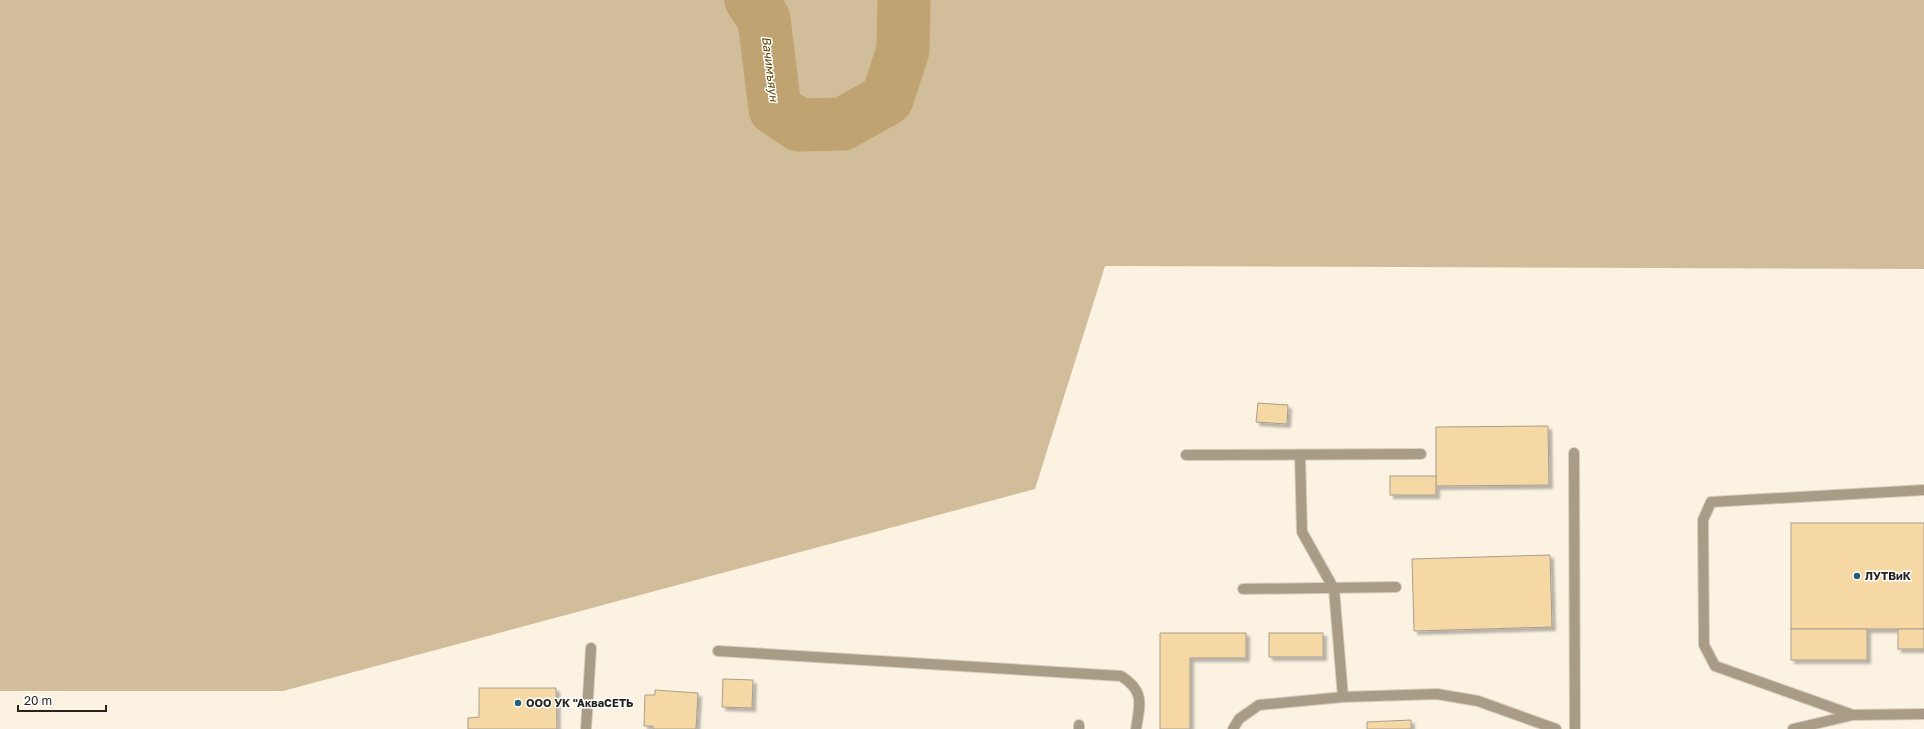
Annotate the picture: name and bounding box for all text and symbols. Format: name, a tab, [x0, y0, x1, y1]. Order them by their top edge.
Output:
water label: Вачимъяун	[759, 35, 782, 103]
place label: ЛУТВиК	[1865, 569, 1911, 582]
marker: ЛУТВиК	[1852, 571, 1862, 581]
scale bar	[18, 687, 106, 713]
text: 20 m	[24, 693, 52, 708]
place label: ООО УК "АкваСЕТЬ	[526, 696, 634, 709]
marker: ООО УК "АкваСЕТЬ	[513, 698, 523, 708]

